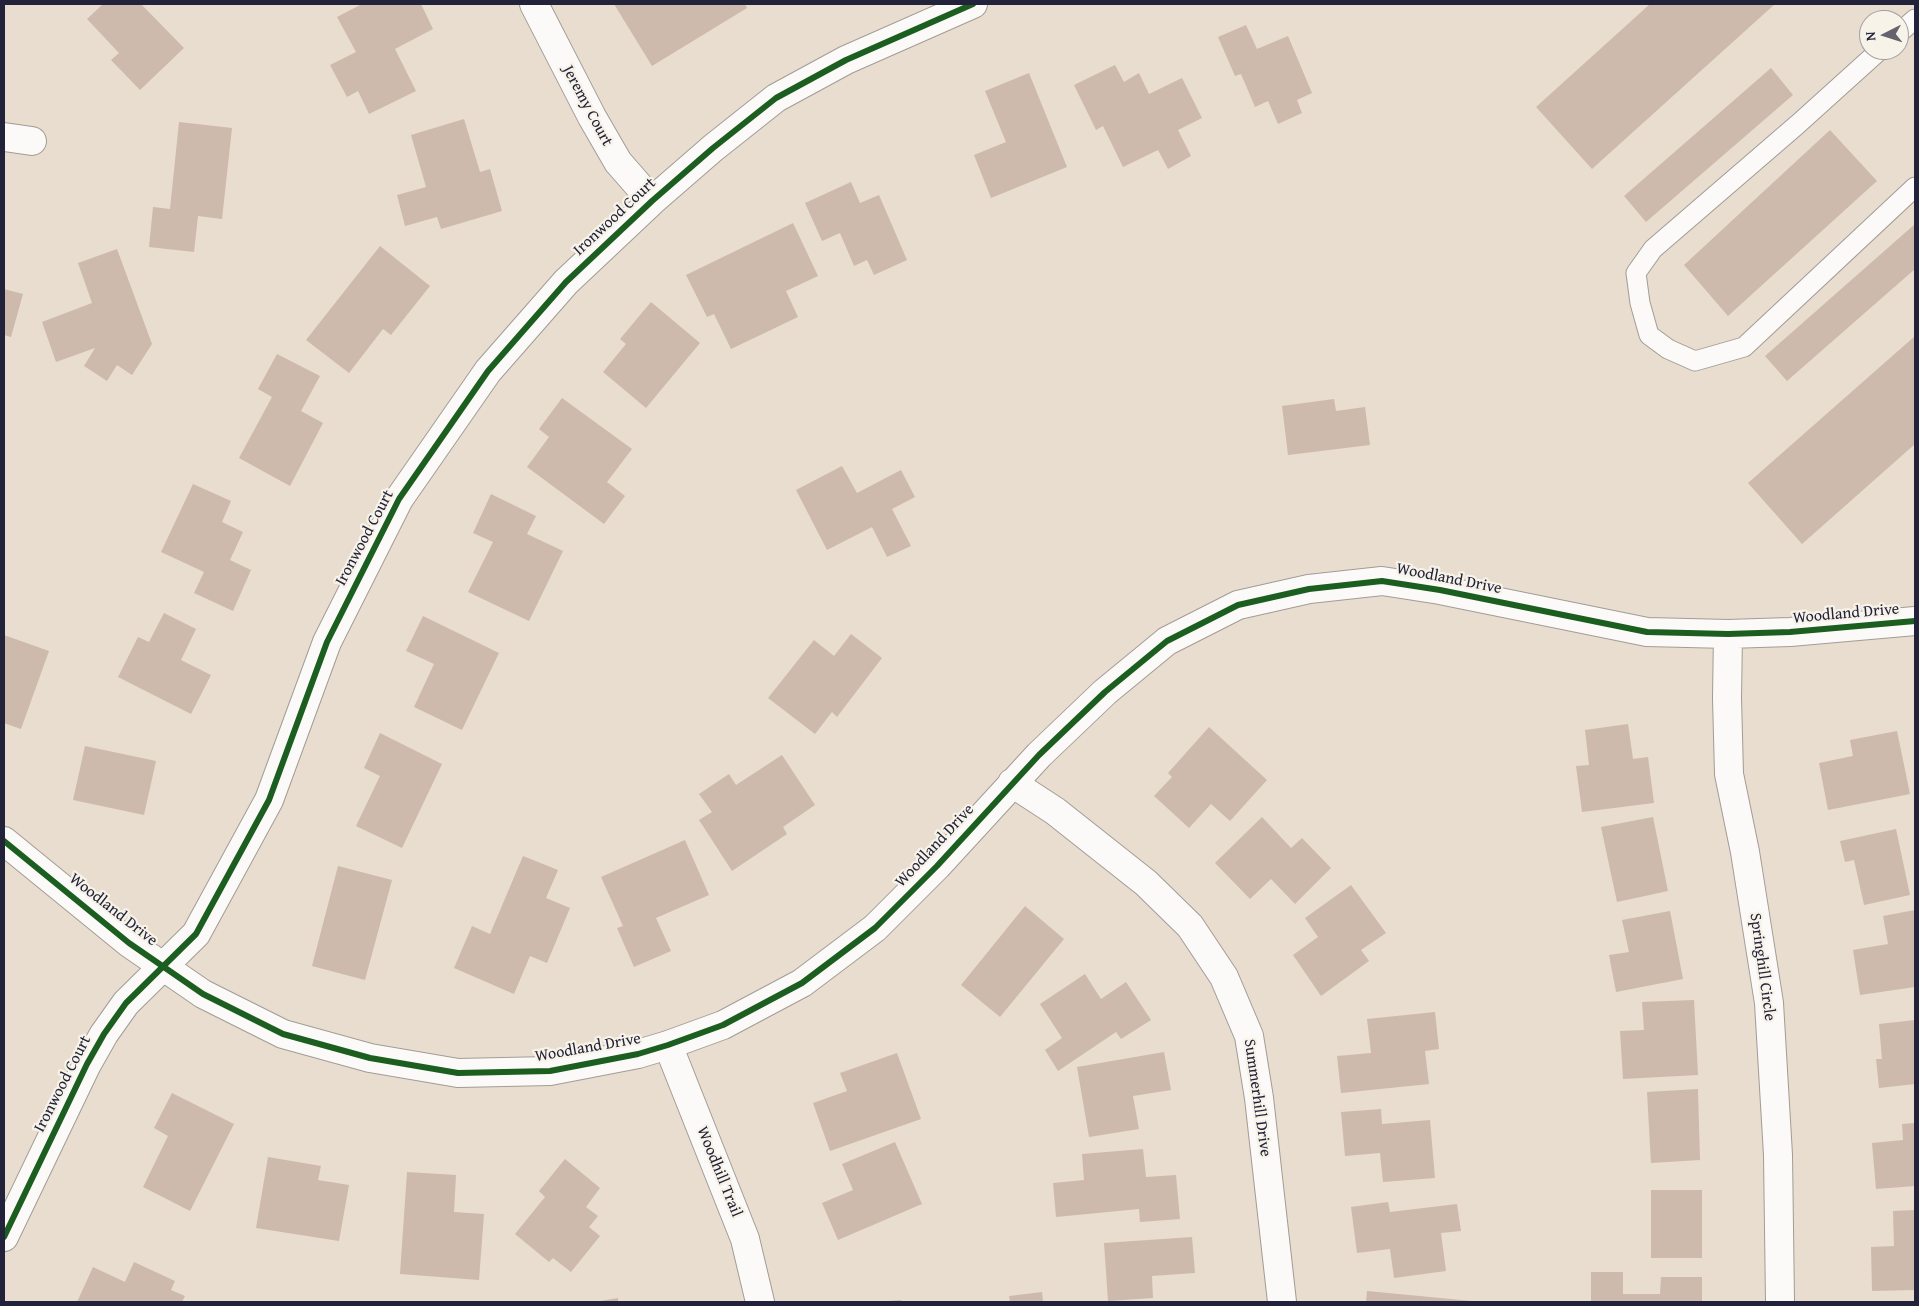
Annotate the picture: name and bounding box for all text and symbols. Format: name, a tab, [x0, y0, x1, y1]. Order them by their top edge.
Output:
north arrow	[1859, 10, 1909, 60]
text: N	[1860, 31, 1880, 42]
street label: Jeremy Court	[558, 62, 616, 150]
street label: Ironwood Court	[570, 174, 660, 260]
street label: Ironwood Court	[332, 487, 398, 589]
street label: Woodland Drive	[1395, 559, 1503, 599]
street label: Woodland Drive	[1792, 600, 1900, 628]
street label: Woodland Drive	[892, 800, 978, 892]
street label: Woodland Drive	[65, 870, 161, 950]
street label: Springhill Circle	[1745, 912, 1779, 1022]
street label: Woodland Drive	[534, 1029, 642, 1067]
street label: Ironwood Court	[30, 1033, 96, 1135]
street label: Summerhill Drive	[1239, 1038, 1275, 1158]
street label: Woodhill Trail	[692, 1124, 746, 1220]

